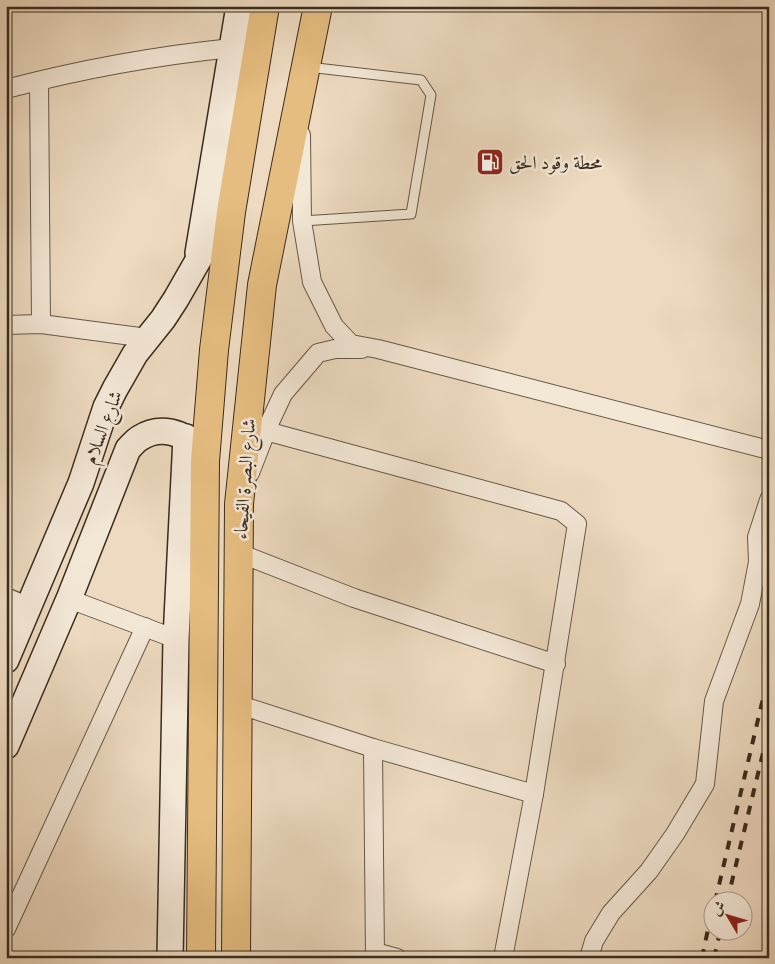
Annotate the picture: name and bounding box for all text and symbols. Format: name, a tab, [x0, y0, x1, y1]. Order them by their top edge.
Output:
fuel station icon: محطة وقود الحق	[475, 147, 505, 177]
place label: محطة وقود الحق	[509, 151, 603, 175]
street label: شارع السلام	[78, 387, 132, 469]
street label: شارع البصرة الفيحاء	[229, 418, 264, 541]
north arrow	[702, 892, 752, 942]
text: ش	[707, 898, 729, 919]

